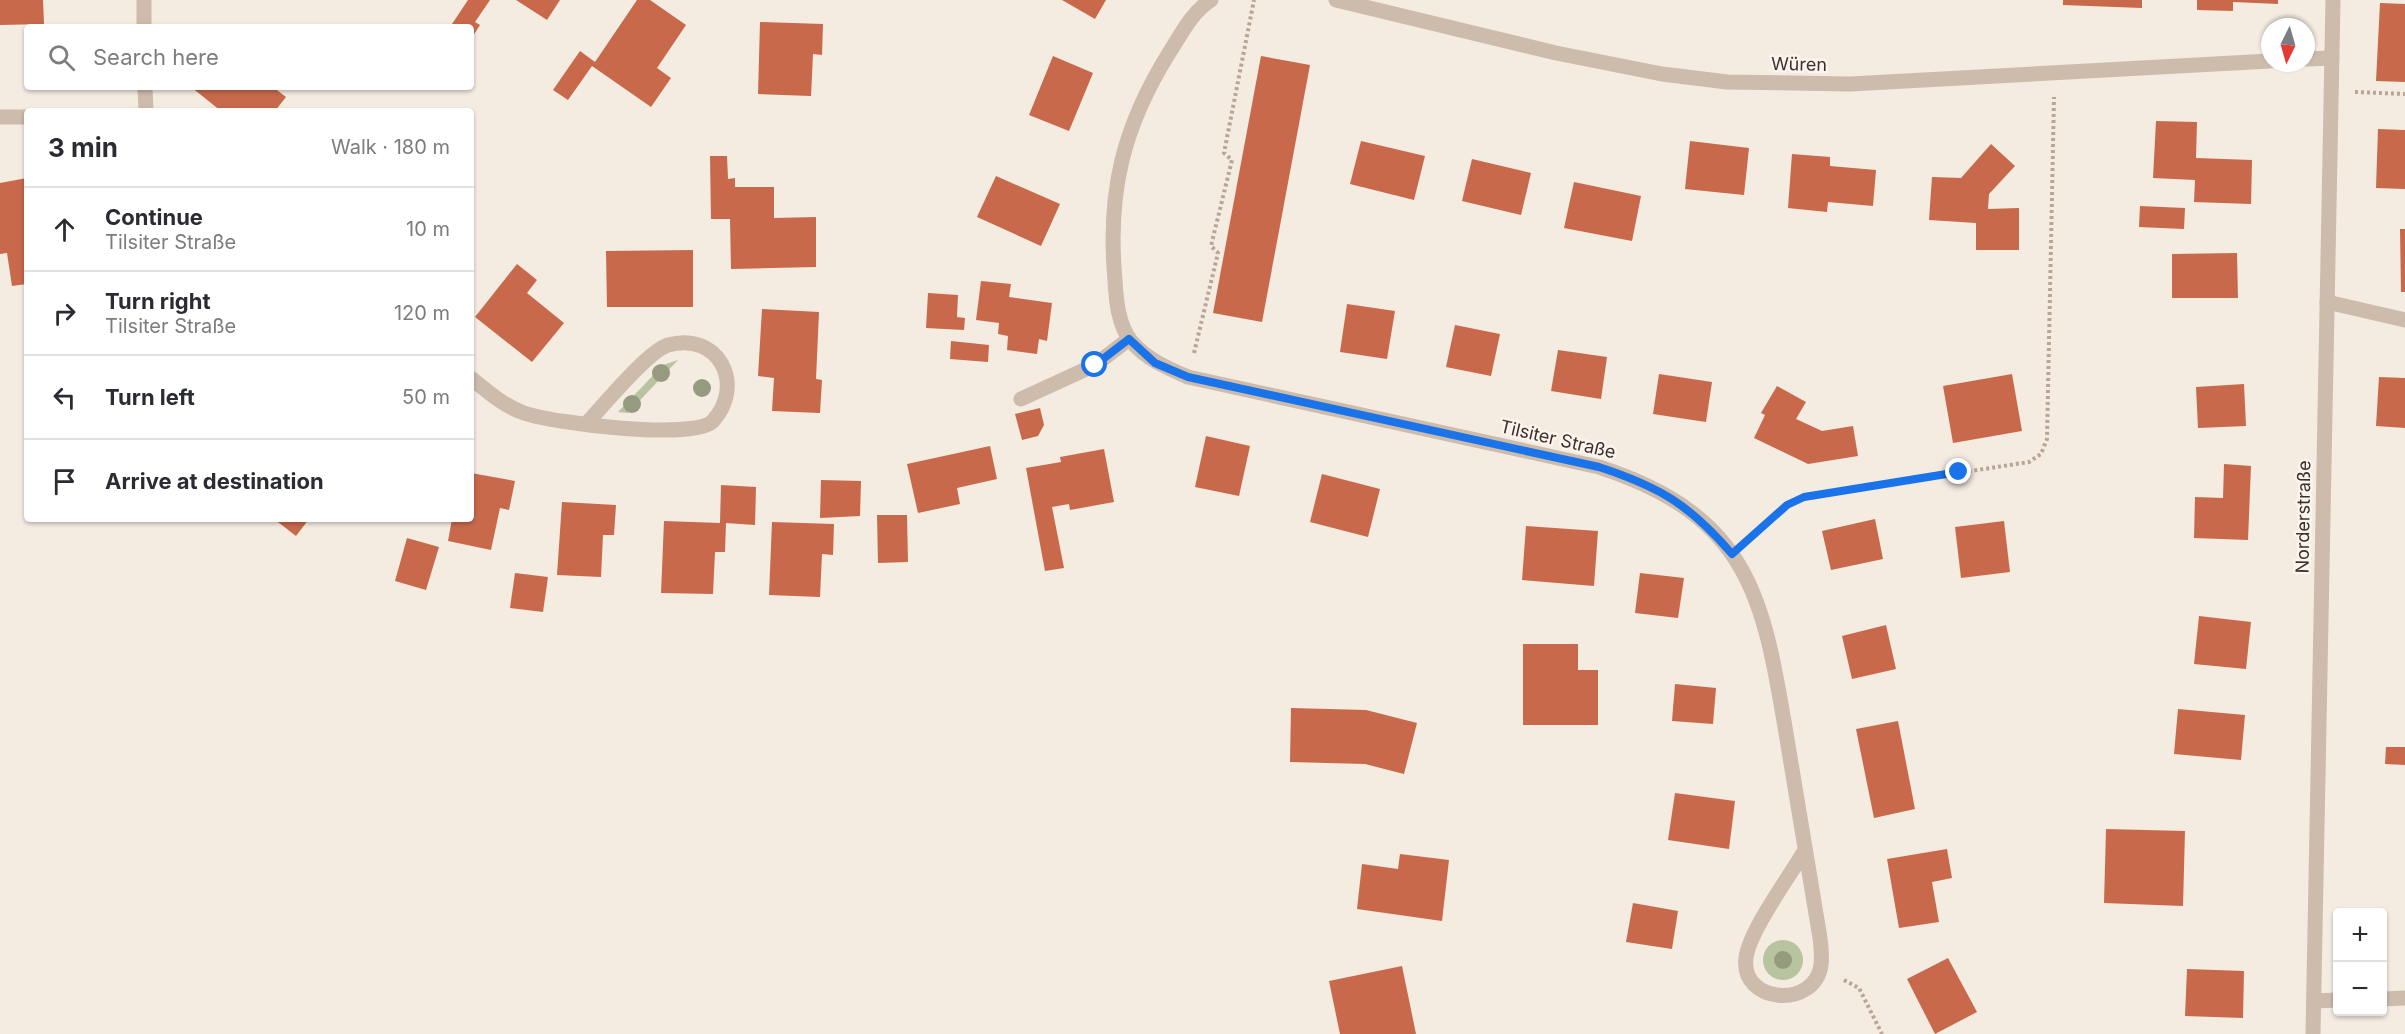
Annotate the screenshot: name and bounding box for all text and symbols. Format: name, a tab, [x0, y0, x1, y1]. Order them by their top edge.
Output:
north arrow	[2261, 18, 2315, 72]
search box	[24, 24, 474, 90]
icon: search	[45, 41, 78, 74]
text: Search here	[93, 44, 219, 70]
street label: Würen	[1771, 53, 1827, 75]
text: 3 min	[48, 132, 118, 163]
text: Walk · 180 m	[331, 135, 450, 159]
text: Continue	[105, 204, 203, 230]
icon: ahead	[48, 213, 81, 246]
text: 10 m	[406, 217, 450, 241]
text: Tilsiter Straße	[105, 230, 236, 254]
text: Turn right	[105, 288, 211, 314]
icon: right	[48, 297, 81, 330]
text: 120 m	[394, 301, 450, 325]
text: Tilsiter Straße	[105, 314, 236, 338]
route start	[1081, 351, 1107, 377]
icon: left	[48, 381, 81, 414]
text: Turn left	[105, 384, 195, 410]
text: 50 m	[402, 385, 450, 409]
street label: Tilsiter Straße	[1498, 415, 1618, 463]
route end	[1945, 458, 1971, 484]
street label: Norderstraße	[2292, 460, 2314, 574]
icon: arrive	[48, 465, 81, 498]
text: Arrive at destination	[105, 468, 324, 494]
map controls	[2333, 908, 2387, 1016]
button: +	[2333, 908, 2387, 962]
button: −	[2333, 962, 2387, 1016]

